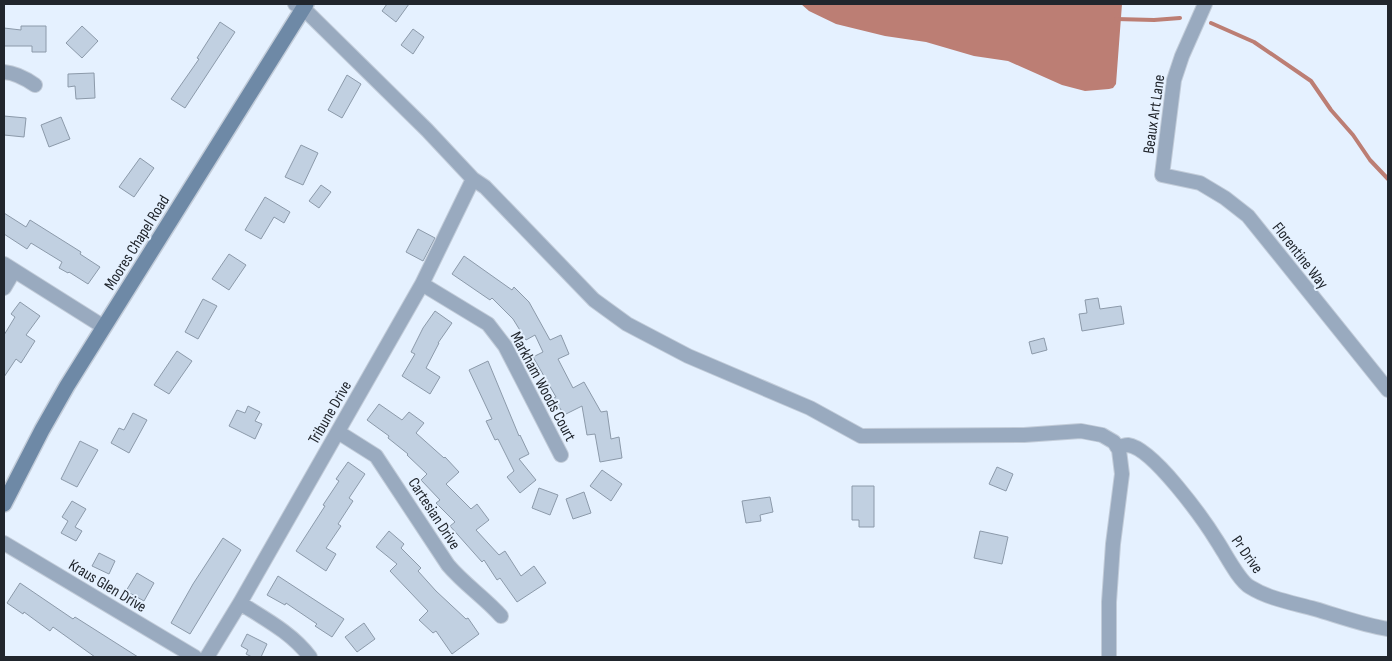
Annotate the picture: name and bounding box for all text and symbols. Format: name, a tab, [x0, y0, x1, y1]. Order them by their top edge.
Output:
street label: Beaux Art Lane	[1140, 73, 1169, 155]
street label: Moores Chapel Road	[101, 192, 174, 294]
street label: Florentine Way	[1268, 219, 1332, 293]
street label: Markham Woods Court	[506, 329, 580, 445]
street label: Tribune Drive	[305, 378, 356, 448]
street label: Cartesian Drive	[403, 474, 464, 553]
street label: Pr Drive	[1227, 532, 1267, 577]
street label: Kraus Glen Drive	[65, 556, 150, 617]

